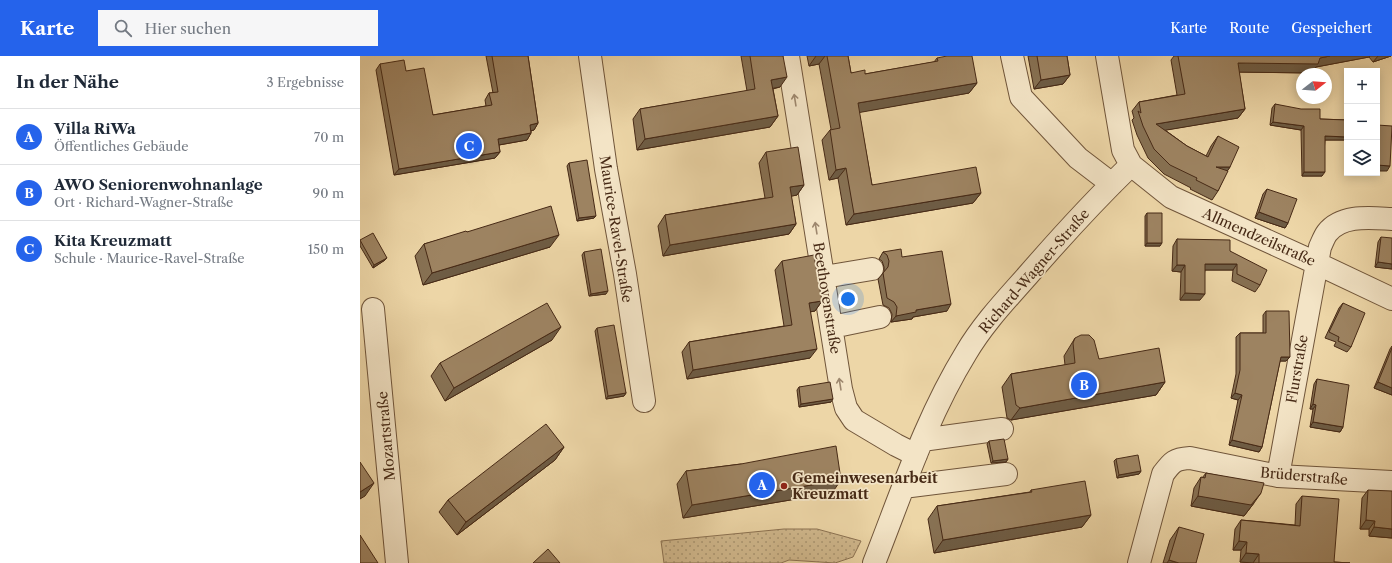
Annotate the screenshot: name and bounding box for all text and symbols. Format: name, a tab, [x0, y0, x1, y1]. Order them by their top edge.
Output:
search box	[98, 10, 378, 46]
text: Karte	[20, 17, 74, 40]
icon: search	[112, 17, 134, 39]
text: Hier suchen	[144, 19, 231, 38]
text: Karte	[1170, 19, 1207, 37]
text: Route	[1229, 19, 1269, 37]
text: Gespeichert	[1291, 19, 1372, 37]
north arrow	[1296, 68, 1332, 104]
map controls	[1344, 68, 1380, 176]
button: +	[1344, 68, 1380, 104]
text: In der Nähe	[16, 72, 119, 92]
text: 3 Ergebnisse	[266, 74, 344, 90]
one-way arrow	[791, 94, 799, 107]
button: −	[1344, 104, 1380, 140]
text: Villa RiWa	[54, 119, 136, 138]
text: A	[24, 129, 34, 145]
text: 70 m	[314, 129, 344, 145]
pin: C	[456, 131, 482, 161]
text: Öffentliches Gebäude	[54, 138, 188, 154]
button: layers	[1344, 140, 1380, 176]
street label: Maurice-Ravel-Straße	[595, 154, 637, 304]
text: AWO Seniorenwohnanlage	[54, 175, 263, 194]
text: B	[24, 185, 34, 201]
text: 90 m	[313, 185, 344, 201]
text: Ort · Richard-Wagner-Straße	[54, 194, 233, 210]
street label: Allmendzeilstraße	[1199, 204, 1319, 270]
street label: Richard-Wagner-Straße	[975, 205, 1093, 337]
one-way arrow	[812, 222, 820, 235]
text: Kita Kreuzmatt	[54, 231, 172, 250]
text: C	[24, 241, 34, 257]
text: 150 m	[308, 241, 344, 257]
street label: Beethovenstraße	[809, 241, 845, 355]
text: Schule · Maurice-Ravel-Straße	[54, 250, 245, 266]
your location	[838, 289, 858, 309]
street label: Flurstraße	[1282, 333, 1312, 405]
pin: B	[1071, 370, 1097, 400]
one-way arrow	[836, 378, 844, 391]
street label: Mozartstraße	[373, 390, 399, 481]
street label: Brüderstraße	[1259, 463, 1349, 489]
place label: Gemeinwesenarbeit Kreuzmatt	[792, 469, 938, 503]
pin: A	[749, 470, 775, 500]
marker: Gemeinwesenarbeit Kreuzmatt	[779, 481, 789, 491]

